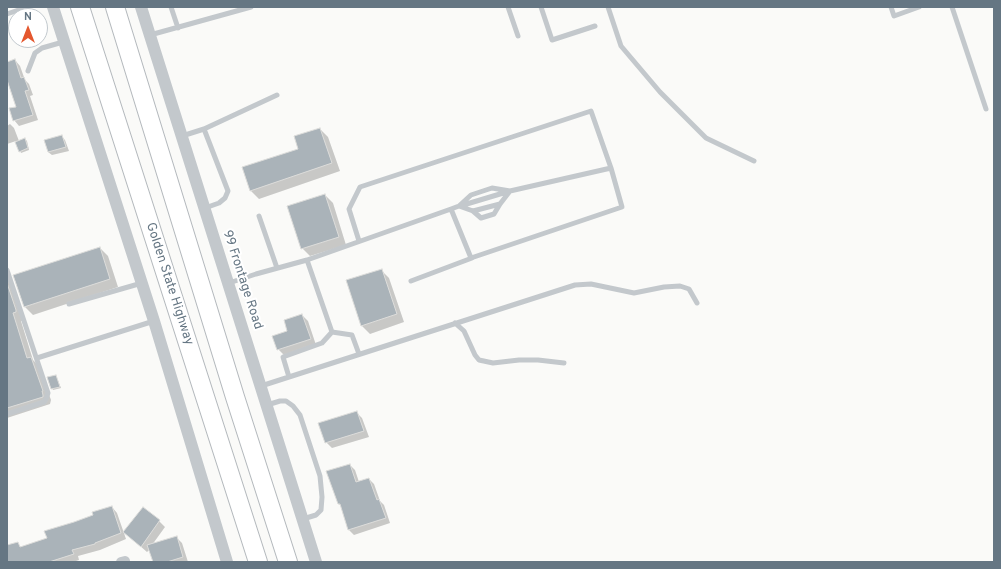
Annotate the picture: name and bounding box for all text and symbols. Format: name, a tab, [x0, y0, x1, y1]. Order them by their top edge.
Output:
north arrow	[8, 8, 48, 48]
text: N	[24, 10, 32, 24]
street label: Golden State Highway	[142, 221, 196, 347]
street label: 99 Frontage Road	[219, 229, 265, 331]

